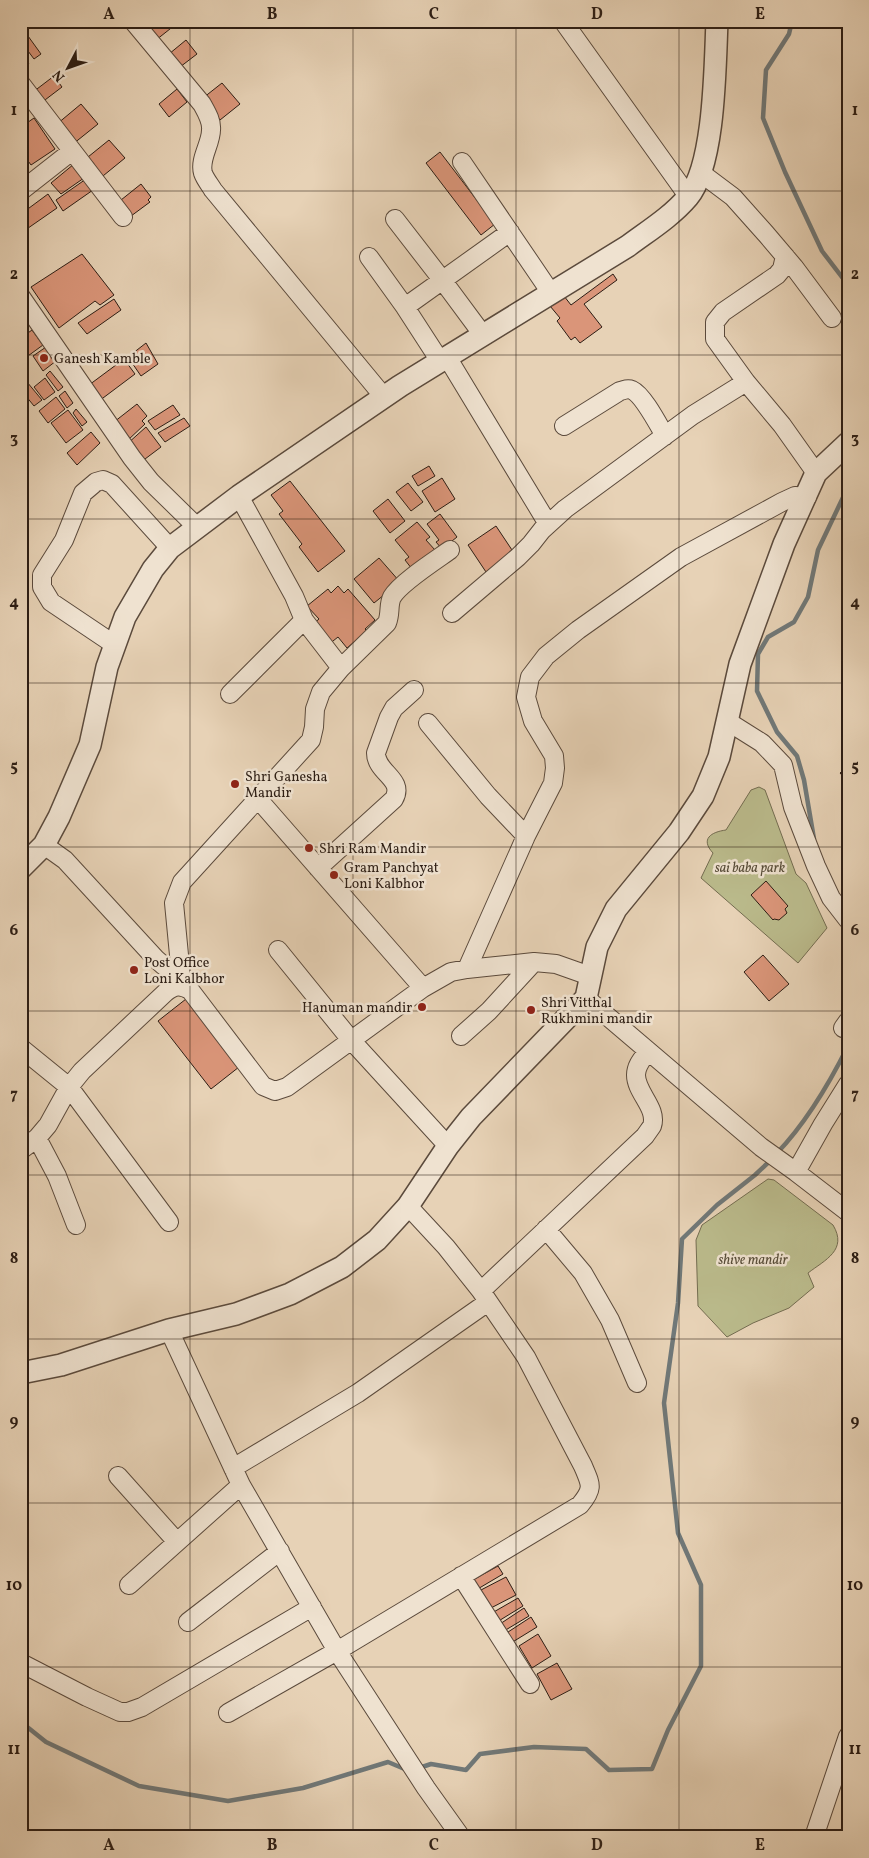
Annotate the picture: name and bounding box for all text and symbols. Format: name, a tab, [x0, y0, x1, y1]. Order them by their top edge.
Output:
text: A	[103, 4, 115, 26]
text: B	[267, 4, 278, 26]
text: C	[429, 4, 439, 26]
text: D	[591, 4, 603, 26]
text: E	[755, 4, 765, 26]
north arrow	[42, 42, 92, 92]
text: N	[49, 65, 70, 86]
text: 1	[11, 100, 17, 122]
text: 1	[852, 100, 858, 122]
text: 2	[10, 264, 18, 286]
text: 2	[851, 264, 859, 286]
place label: Ganesh Kamble	[54, 350, 151, 369]
marker: Ganesh Kamble	[38, 352, 50, 364]
text: 3	[10, 428, 18, 450]
text: 3	[851, 428, 859, 450]
text: 4	[9, 592, 19, 614]
text: 4	[850, 592, 860, 614]
text: 5	[10, 756, 18, 778]
text: 5	[851, 756, 859, 778]
place label: Shri Ganesha Mandir	[245, 768, 327, 803]
marker: Shri Ganesha Mandir	[229, 778, 241, 790]
place label: Shri Ram Mandir	[319, 840, 426, 859]
marker: Shri Ram Mandir	[303, 842, 315, 854]
place label: Gram Panchyat Loni Kalbhor	[344, 859, 439, 894]
park label: sai baba park	[715, 859, 786, 878]
marker: Gram Panchyat Loni Kalbhor	[328, 869, 340, 881]
text: 6	[10, 920, 19, 942]
text: 6	[851, 920, 860, 942]
place label: Post Office Loni Kalbhor	[144, 954, 225, 989]
marker: Post Office Loni Kalbhor	[128, 964, 140, 976]
place label: Shri Vitthal Rukhmini mandir	[541, 994, 652, 1029]
place label: Hanuman mandir	[302, 999, 412, 1018]
marker: Hanuman mandir	[416, 1001, 428, 1013]
marker: Shri Vitthal Rukhmini mandir	[525, 1004, 537, 1016]
text: 7	[10, 1084, 18, 1106]
text: 7	[851, 1084, 859, 1106]
text: 8	[10, 1248, 18, 1270]
text: 8	[851, 1248, 859, 1270]
park label: shive mandir	[718, 1251, 789, 1270]
text: 9	[10, 1411, 19, 1433]
text: 9	[851, 1411, 860, 1433]
text: 10	[6, 1575, 22, 1597]
text: 10	[847, 1575, 863, 1597]
text: 11	[8, 1739, 20, 1761]
text: 11	[849, 1739, 861, 1761]
text: A	[103, 1835, 115, 1857]
text: B	[267, 1835, 278, 1857]
text: C	[429, 1835, 439, 1857]
text: D	[591, 1835, 603, 1857]
text: E	[755, 1835, 765, 1857]

